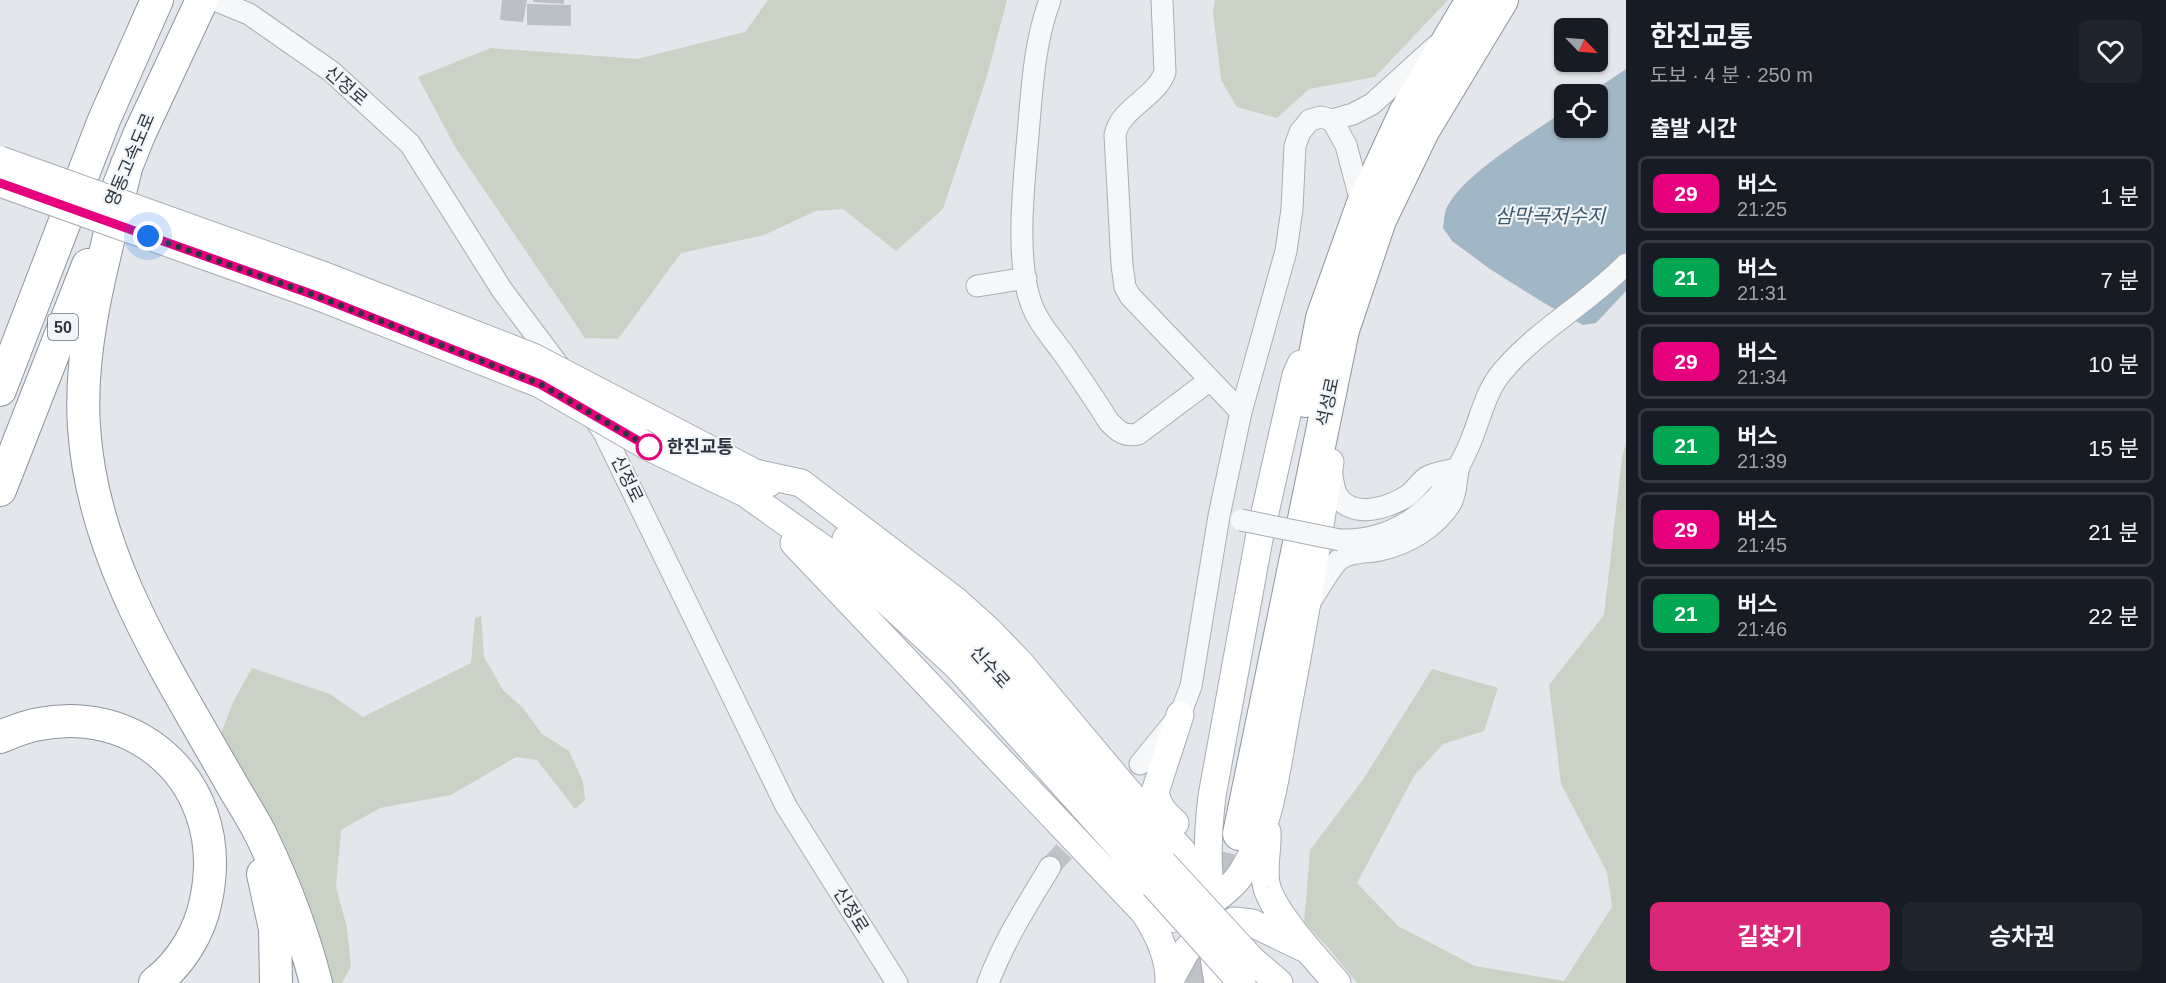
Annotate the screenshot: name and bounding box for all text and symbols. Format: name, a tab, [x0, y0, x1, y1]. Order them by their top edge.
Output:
north arrow	[1554, 18, 1608, 72]
map controls	[1554, 18, 1608, 138]
button: heart	[2079, 20, 2142, 83]
text: 한진교통	[1650, 21, 1753, 52]
street label: 신정로	[321, 62, 371, 110]
text: 도보 · 4 분 · 250 m	[1650, 64, 1813, 86]
button: locate	[1554, 84, 1608, 138]
street label: 영동고속도로	[101, 110, 159, 210]
text: 출발 시간	[1650, 116, 1737, 141]
text: 버스	[1737, 172, 1777, 197]
text: 29	[1674, 182, 1698, 205]
text: 1 분	[2100, 184, 2139, 209]
text: 21:25	[1737, 198, 1787, 220]
water label: 삼막곡저수지	[1495, 205, 1607, 227]
your location	[133, 221, 163, 251]
text: 버스	[1737, 256, 1777, 281]
text: 21	[1674, 266, 1698, 289]
text: 7 분	[2100, 268, 2139, 293]
text: 21:31	[1737, 282, 1787, 304]
road number: 50	[48, 314, 78, 340]
text: 버스	[1737, 340, 1777, 365]
text: 29	[1674, 350, 1698, 373]
text: 10 분	[2088, 352, 2139, 377]
text: 21:34	[1737, 366, 1787, 388]
street label: 석성로	[1313, 376, 1343, 428]
text: 버스	[1737, 424, 1777, 449]
marker: 한진교통	[636, 434, 662, 460]
text: 21	[1674, 434, 1698, 457]
text: 15 분	[2088, 436, 2139, 461]
place label: 한진교통	[667, 437, 733, 457]
text: 21:39	[1737, 450, 1787, 472]
street label: 신정로	[607, 452, 647, 506]
text: 버스	[1737, 508, 1777, 533]
text: 29	[1674, 518, 1698, 541]
text: 21 분	[2088, 520, 2139, 545]
text: 21:45	[1737, 534, 1787, 556]
text: 버스	[1737, 592, 1777, 617]
text: 21	[1674, 602, 1698, 625]
text: 22 분	[2088, 604, 2139, 629]
text: 21:46	[1737, 618, 1787, 640]
street label: 신수로	[966, 642, 1014, 692]
street label: 신정로	[829, 884, 873, 936]
button: 길찾기	[1650, 902, 1890, 971]
button: 승차권	[1902, 902, 2142, 971]

